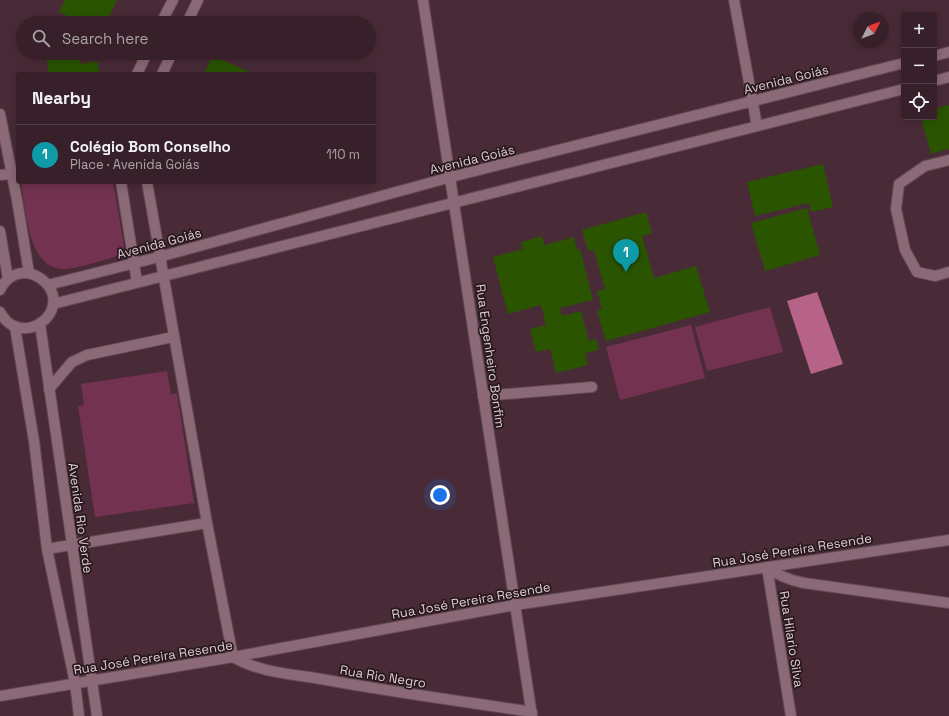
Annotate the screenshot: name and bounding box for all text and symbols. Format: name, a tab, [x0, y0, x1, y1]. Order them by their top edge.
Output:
north arrow	[853, 12, 889, 48]
map controls	[901, 12, 937, 120]
button: +	[901, 12, 937, 48]
search box	[16, 16, 376, 60]
icon: search	[30, 27, 52, 49]
text: Search here	[62, 29, 148, 48]
button: −	[901, 48, 937, 84]
street label: Avenida Goiás	[742, 61, 830, 98]
button: locate	[901, 84, 937, 120]
text: Nearby	[32, 87, 91, 109]
text: Colégio Bom Conselho	[70, 137, 231, 156]
street label: Avenida Goiás	[428, 141, 516, 178]
text: 1	[42, 146, 48, 163]
text: 110 m	[326, 146, 360, 163]
text: Place · Avenida Goiás	[70, 156, 200, 173]
street label: Avenida Goiás	[115, 224, 203, 263]
pin: 1	[613, 239, 639, 272]
street label: Rua Engenheiro Bonfim	[472, 283, 509, 429]
street label: Avenida Rio Verde	[64, 462, 97, 574]
your location	[430, 485, 450, 505]
street label: Rua José Pereira Resende	[711, 529, 873, 571]
street label: Rua José Pereira Resende	[390, 578, 552, 623]
street label: Rua Hilario Silva	[775, 590, 808, 689]
street label: Rua José Pereira Resende	[72, 636, 234, 678]
street label: Rua Rio Negro	[339, 661, 427, 692]

